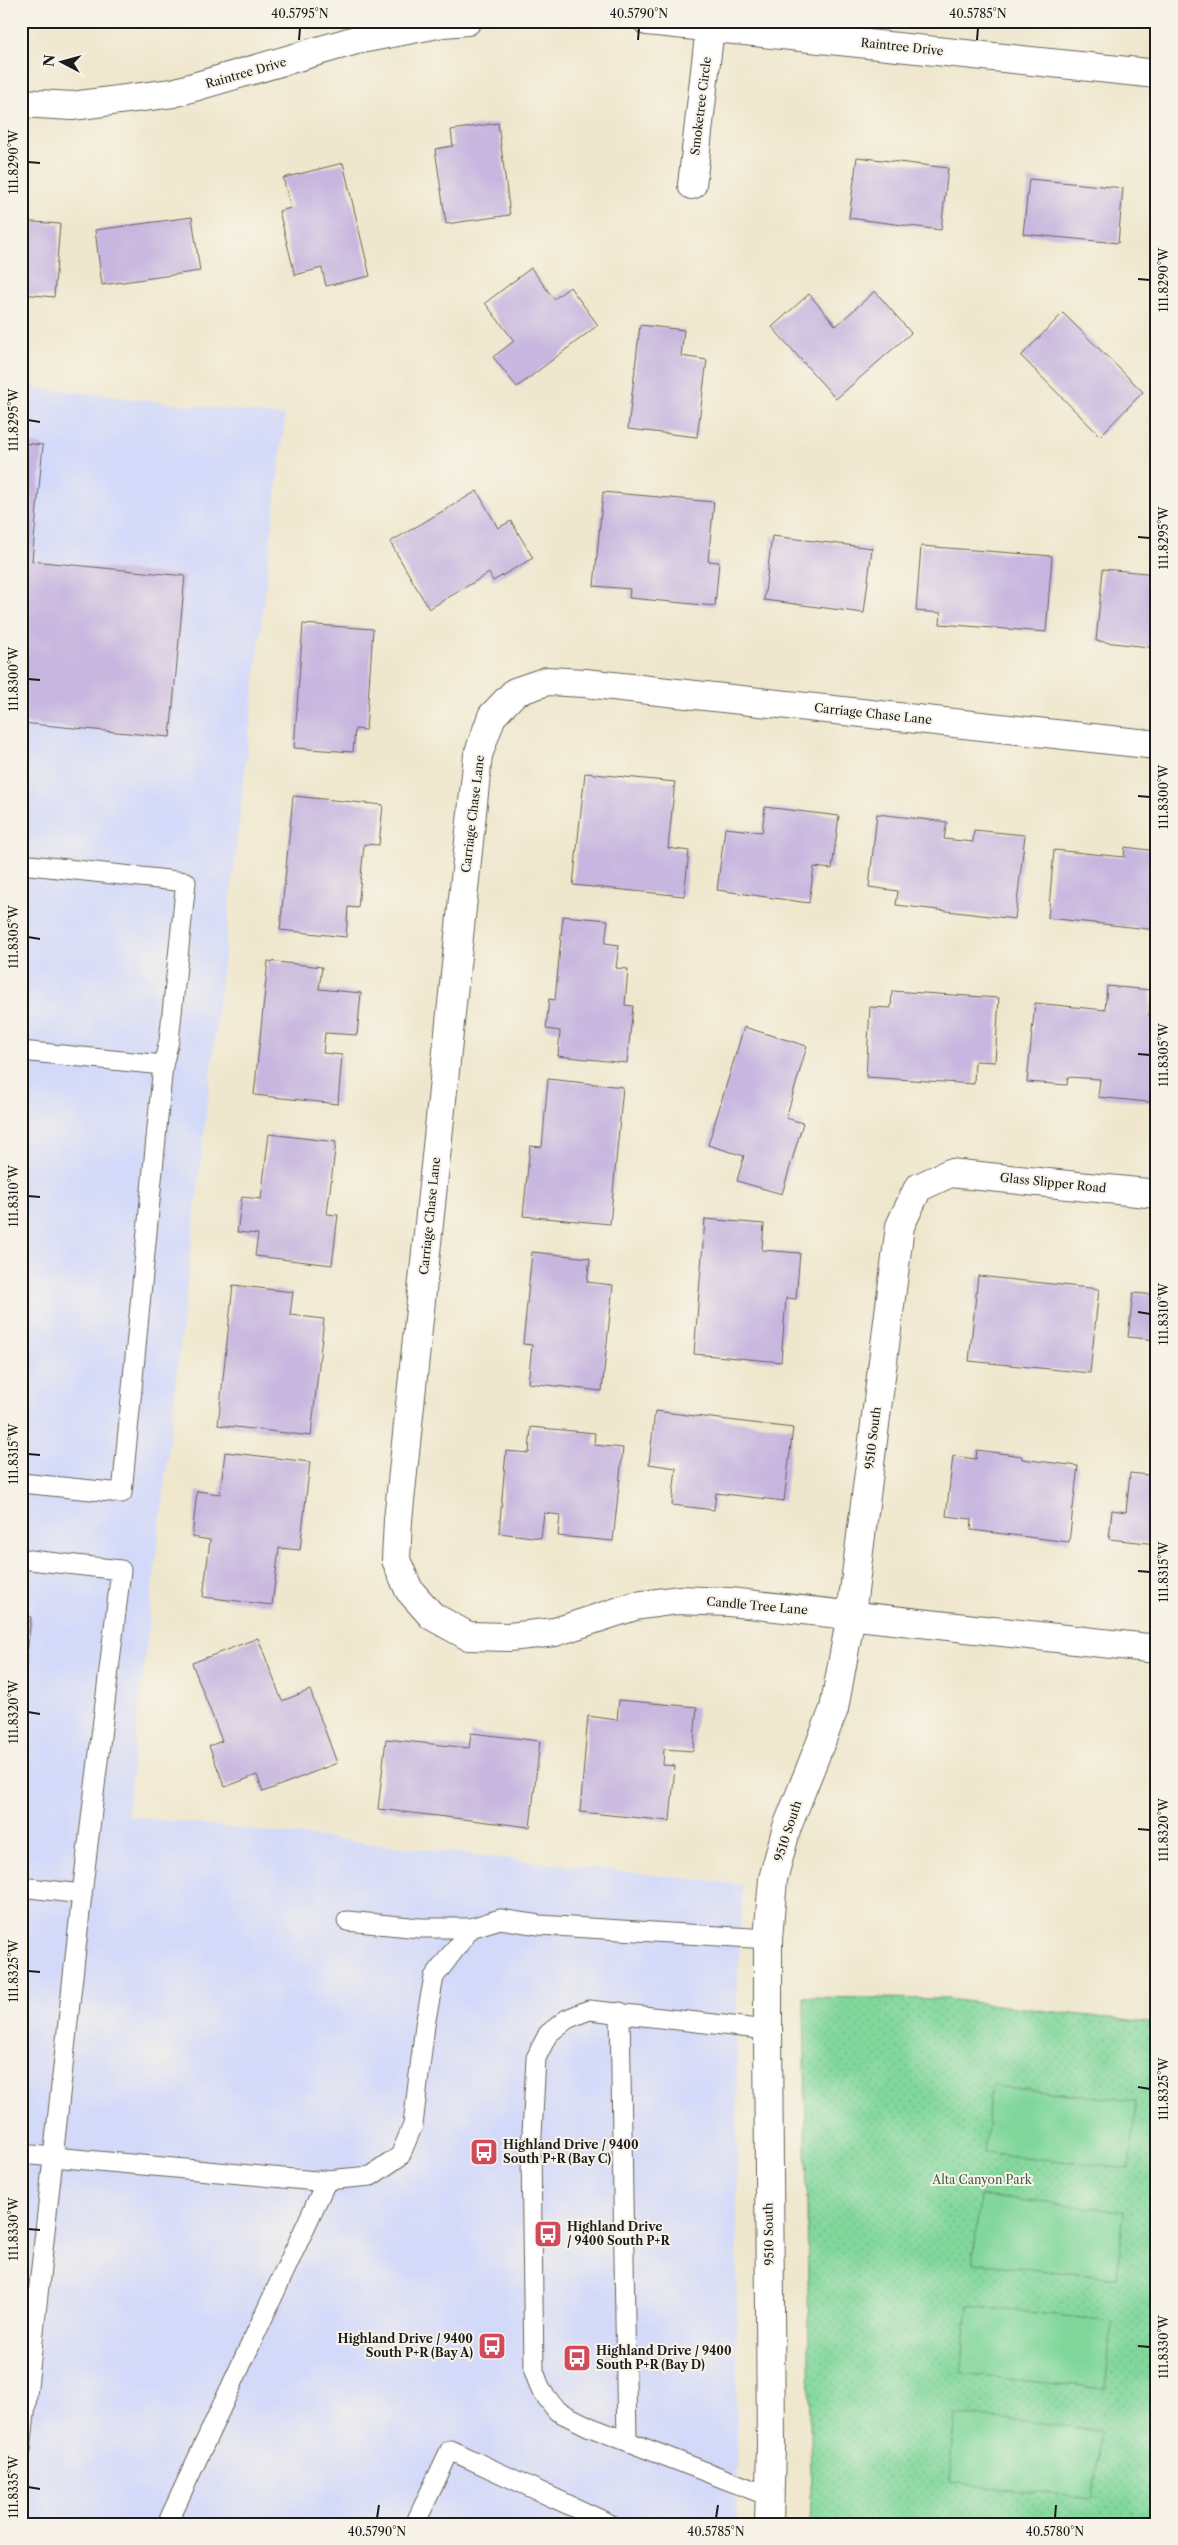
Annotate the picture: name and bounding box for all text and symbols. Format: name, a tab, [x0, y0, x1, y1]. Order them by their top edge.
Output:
text: 40.5795°N	[271, 6, 329, 21]
text: 40.5790°N	[610, 6, 668, 21]
text: 40.5785°N	[949, 6, 1007, 21]
street label: Raintree Drive	[860, 35, 944, 58]
north arrow	[38, 38, 88, 88]
text: N	[39, 54, 59, 68]
street label: Raintree Drive	[204, 54, 288, 91]
street label: Smoketree Circle	[687, 56, 714, 156]
text: 111.8290°W	[6, 129, 21, 194]
text: 111.8290°W	[1156, 247, 1171, 312]
text: 111.8295°W	[6, 388, 21, 451]
text: 111.8295°W	[1156, 506, 1171, 569]
text: 111.8300°W	[6, 646, 21, 711]
street label: Carriage Chase Lane	[813, 700, 933, 727]
street label: Carriage Chase Lane	[458, 754, 487, 874]
text: 111.8300°W	[1156, 764, 1171, 829]
text: 111.8305°W	[6, 905, 21, 969]
text: 111.8305°W	[1156, 1023, 1171, 1087]
street label: Carriage Chase Lane	[416, 1156, 443, 1276]
text: 111.8310°W	[6, 1164, 21, 1227]
street label: Glass Slipper Road	[999, 1169, 1108, 1196]
text: 111.8310°W	[1156, 1282, 1171, 1345]
street label: 9510 South	[861, 1405, 884, 1470]
text: 111.8315°W	[6, 1423, 21, 1484]
text: 111.8315°W	[1156, 1541, 1171, 1602]
street label: Candle Tree Lane	[706, 1594, 809, 1617]
text: 111.8320°W	[6, 1679, 21, 1744]
text: 111.8320°W	[1156, 1797, 1171, 1862]
street label: 9510 South	[771, 1798, 805, 1863]
text: 111.8325°W	[6, 1939, 21, 2002]
text: 111.8325°W	[1156, 2057, 1171, 2120]
bus stop icon: Highland Drive / 9400 South P+R (Bay C)	[469, 2137, 499, 2167]
place label: Highland Drive / 9400 South P+R (Bay C)	[503, 2137, 639, 2166]
park label: Alta Canyon Park	[931, 2172, 1033, 2187]
text: 111.8330°W	[6, 2196, 21, 2261]
street label: 9510 South	[760, 2202, 777, 2266]
bus stop icon: Highland Drive / 9400 South P+R	[533, 2219, 563, 2249]
place label: Highland Drive / 9400 South P+R	[567, 2219, 670, 2248]
text: 111.8330°W	[1156, 2314, 1171, 2379]
place label: Highland Drive / 9400 South P+R (Bay A)	[337, 2331, 473, 2360]
bus stop icon: Highland Drive / 9400 South P+R (Bay A)	[477, 2331, 507, 2361]
bus stop icon: Highland Drive / 9400 South P+R (Bay D)	[562, 2343, 592, 2373]
place label: Highland Drive / 9400 South P+R (Bay D)	[596, 2343, 732, 2372]
text: 111.8335°W	[6, 2455, 21, 2518]
text: 40.5790°N	[348, 2524, 406, 2539]
text: 40.5785°N	[687, 2524, 745, 2539]
text: 40.5780°N	[1026, 2524, 1084, 2539]

